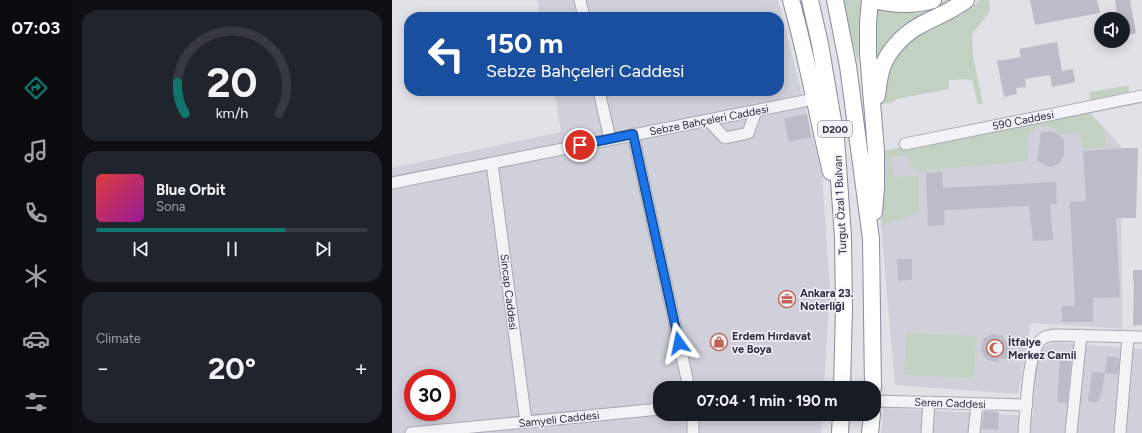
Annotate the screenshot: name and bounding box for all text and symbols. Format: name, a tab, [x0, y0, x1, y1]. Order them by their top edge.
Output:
map controls	[1094, 12, 1130, 48]
button: sound	[1094, 12, 1130, 48]
text: 07:03	[12, 17, 60, 39]
text: 150 m	[486, 26, 563, 60]
icon: left	[420, 28, 472, 80]
text: 20	[206, 56, 258, 106]
text: Sebze Bahçeleri Caddesi	[486, 60, 684, 82]
icon: directions	[22, 74, 50, 102]
text: km/h	[216, 103, 248, 121]
street label: Sebze Bahçeleri Caddesi	[648, 103, 770, 138]
street label: 590 Caddesi	[991, 108, 1055, 133]
road number: D200	[818, 121, 852, 137]
pin	[563, 128, 597, 162]
icon: arrive	[569, 134, 591, 156]
icon: music	[22, 137, 50, 165]
street label: Turgut Özal 1 Bulvarı	[830, 155, 850, 255]
text: Blue Orbit	[156, 181, 226, 199]
icon: phone	[22, 199, 50, 227]
text: Sona	[156, 199, 185, 214]
icon: previous	[130, 238, 152, 260]
icon: pause	[221, 238, 243, 260]
icon: next	[312, 238, 334, 260]
street label: Sincap Caddesi	[497, 253, 520, 331]
icon: climate	[22, 262, 50, 290]
place label: Ankara 23. Noterliği	[800, 287, 854, 313]
office icon: Ankara 23. Noterliği	[777, 289, 797, 309]
position arrow	[658, 322, 700, 364]
icon: car	[22, 325, 50, 353]
place label: Erdem Hırdavat ve Boya	[732, 330, 812, 356]
text: Climate	[96, 331, 141, 346]
shop icon: Erdem Hırdavat ve Boya	[709, 332, 729, 352]
place label: İtfaiye Merkez Camii	[1008, 335, 1077, 362]
mosque icon: İtfaiye Merkez Camii	[985, 338, 1005, 358]
text: 20°	[208, 350, 256, 387]
text: −	[96, 355, 110, 382]
text: +	[354, 355, 368, 382]
speed limit sign: 30	[404, 369, 456, 421]
icon: filters	[22, 388, 50, 416]
text: 07:04 · 1 min · 190 m	[697, 392, 837, 410]
street label: Seren Caddesi	[914, 396, 986, 411]
street label: Samyeli Caddesi	[518, 409, 600, 430]

